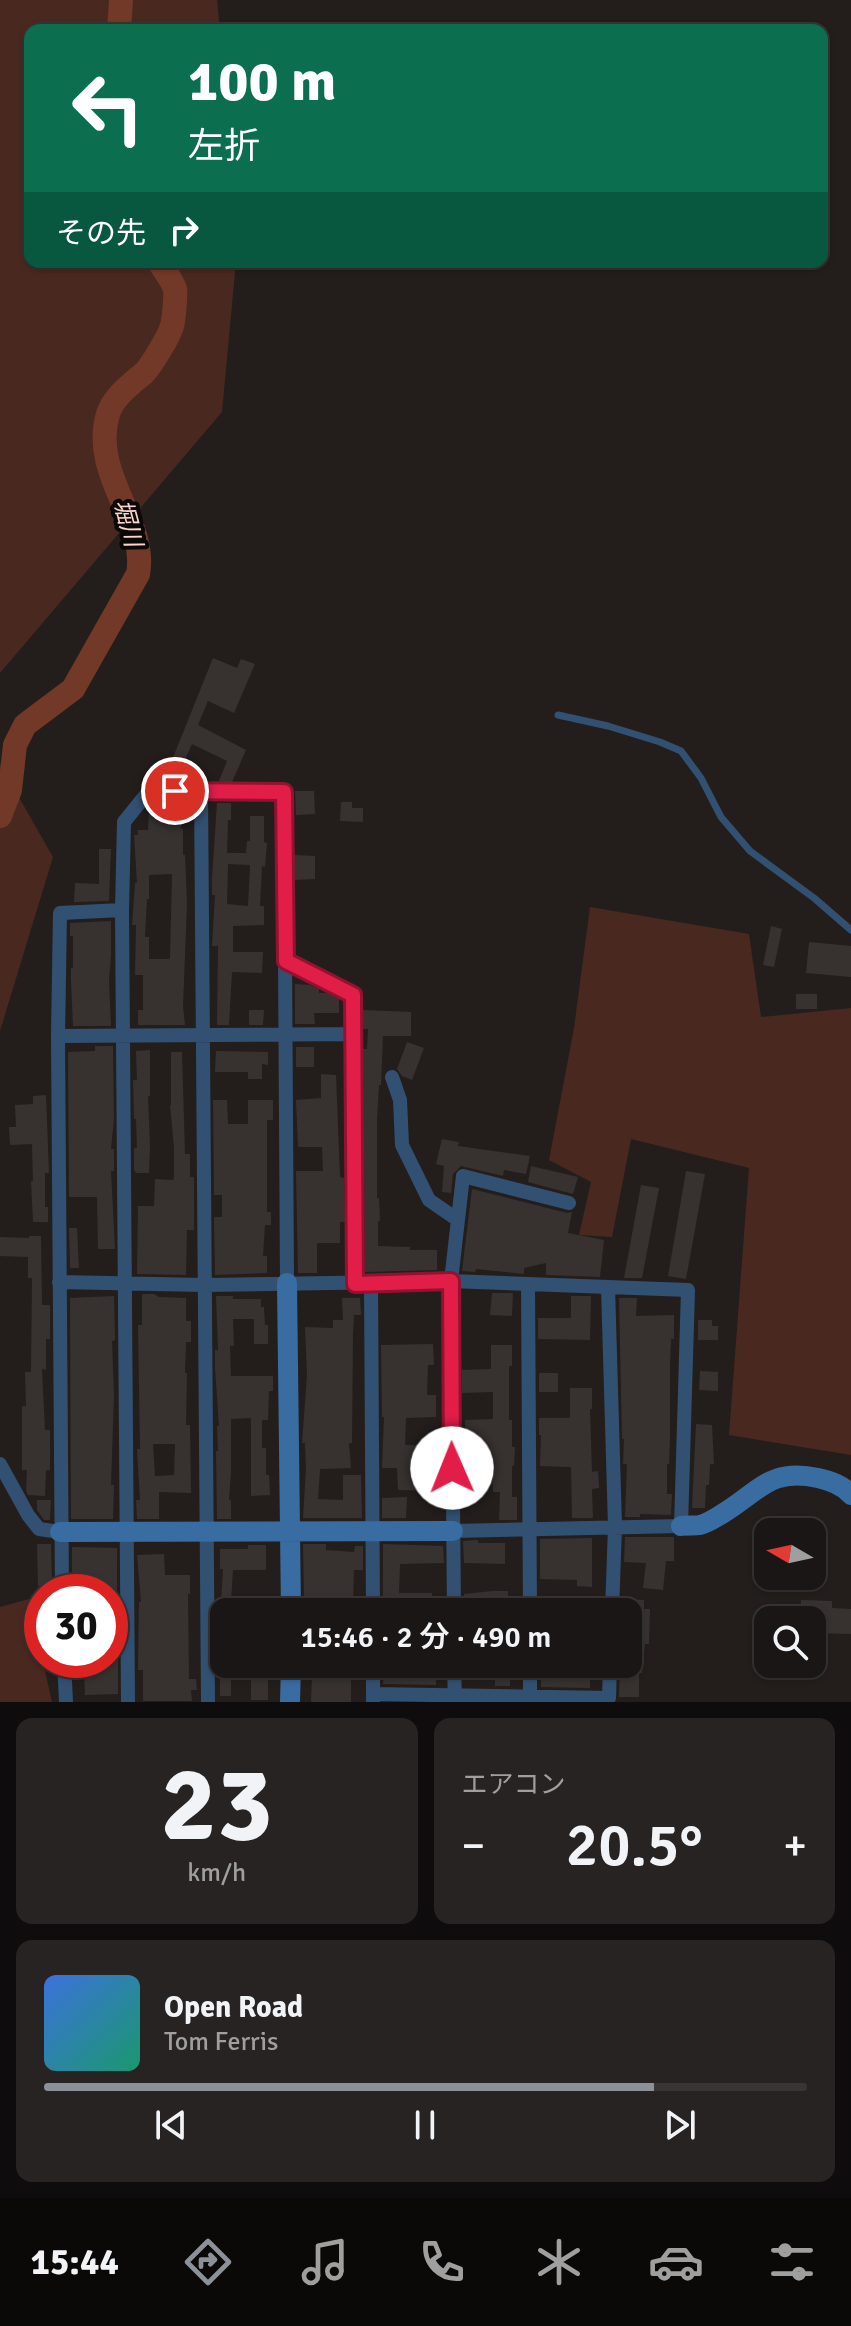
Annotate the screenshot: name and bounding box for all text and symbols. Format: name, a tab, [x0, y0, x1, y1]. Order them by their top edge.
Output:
text: 100 m	[188, 47, 336, 116]
icon: left	[56, 56, 160, 160]
text: 左折	[188, 124, 260, 169]
icon: right	[162, 208, 206, 252]
text: その先	[56, 215, 146, 252]
water label: 堀川	[107, 496, 149, 553]
pin	[141, 757, 209, 825]
icon: arrive	[153, 769, 197, 813]
position arrow	[410, 1426, 494, 1510]
north arrow	[754, 1518, 826, 1590]
map controls	[754, 1518, 826, 1678]
speed limit sign: 30	[24, 1574, 128, 1678]
button: search	[754, 1606, 826, 1678]
text: 15:46 · 2 分 · 490 m	[301, 1619, 551, 1656]
text: 23	[161, 1741, 273, 1869]
text: エアコン	[462, 1769, 566, 1801]
text: 20.5°	[566, 1809, 703, 1883]
text: −	[462, 1819, 485, 1873]
text: +	[783, 1819, 807, 1873]
text: km/h	[187, 1857, 246, 1889]
text: Open Road	[164, 1989, 303, 2026]
text: Tom Ferris	[164, 2026, 278, 2058]
icon: previous	[149, 2103, 193, 2147]
icon: pause	[403, 2103, 447, 2147]
icon: next	[658, 2103, 702, 2147]
icon: directions	[180, 2234, 236, 2290]
icon: music	[297, 2234, 353, 2290]
icon: phone	[414, 2234, 470, 2290]
icon: climate	[531, 2234, 587, 2290]
icon: car	[648, 2234, 704, 2290]
icon: filters	[764, 2234, 820, 2290]
text: 15:44	[30, 2240, 119, 2285]

